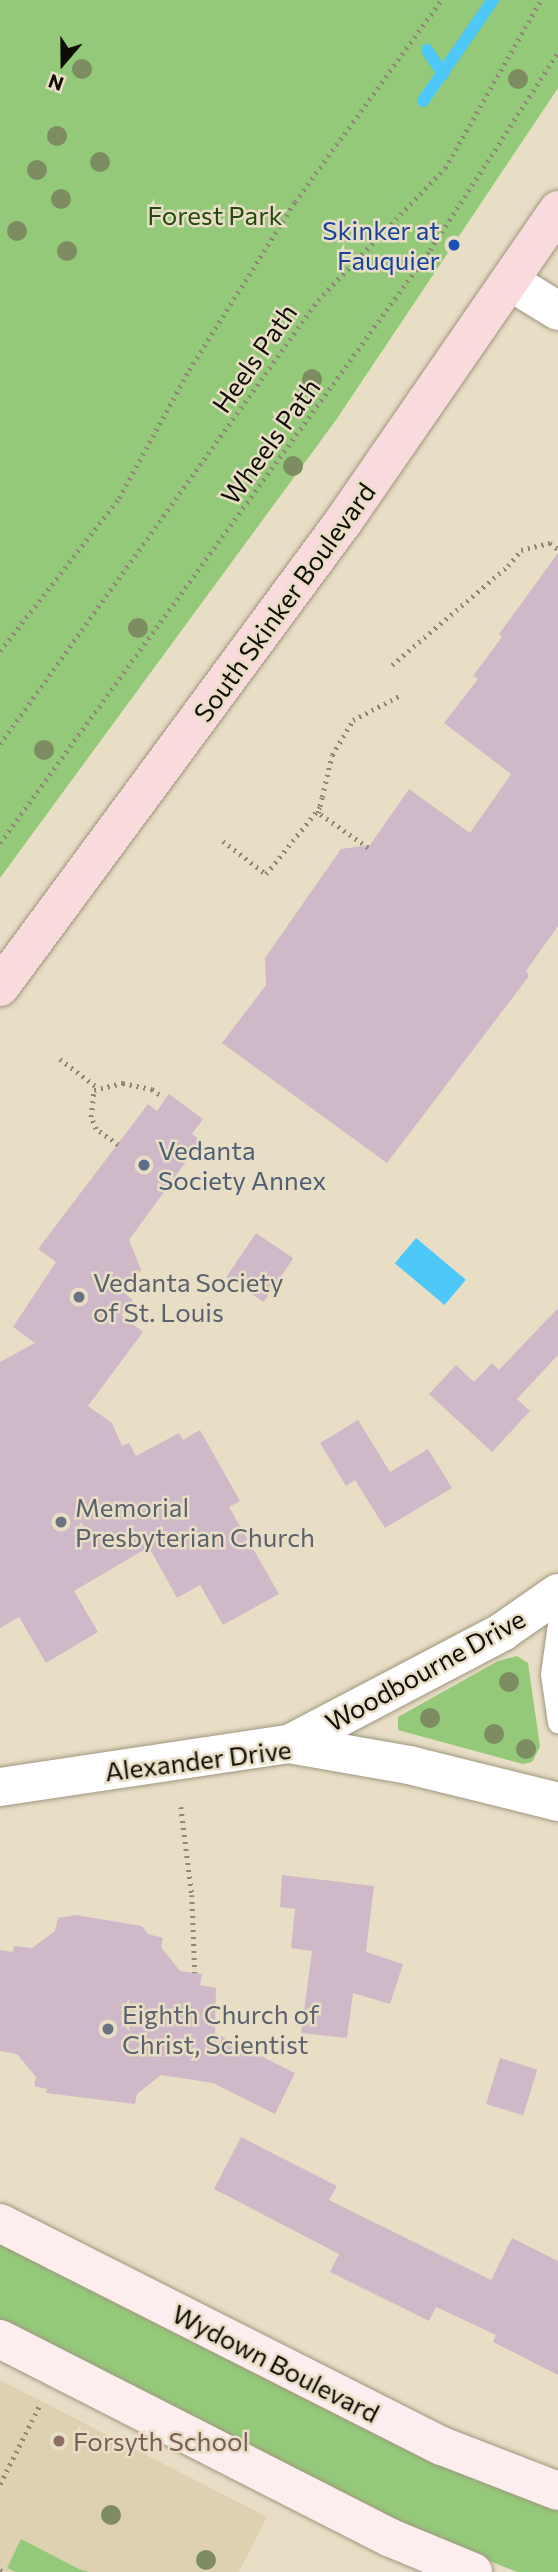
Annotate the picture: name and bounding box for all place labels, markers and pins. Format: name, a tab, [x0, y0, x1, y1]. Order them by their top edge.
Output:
place label: Skinker at Fauquier	[322, 214, 440, 276]
marker: Skinker at Fauquier	[446, 237, 462, 253]
place label: Vedanta Society Annex	[158, 1134, 326, 1196]
marker: Vedanta Society Annex	[136, 1157, 152, 1173]
place label: Vedanta Society of St. Louis	[93, 1266, 283, 1328]
marker: Vedanta Society of St. Louis	[71, 1289, 87, 1305]
place label: Memorial Presbyterian Church	[75, 1491, 315, 1552]
marker: Memorial Presbyterian Church	[53, 1514, 69, 1530]
place label: Eighth Church of Christ, Scientist	[122, 1998, 319, 2060]
marker: Eighth Church of Christ, Scientist	[100, 2021, 116, 2037]
place label: Forsyth School	[73, 2425, 249, 2457]
marker: Forsyth School	[51, 2433, 67, 2449]

